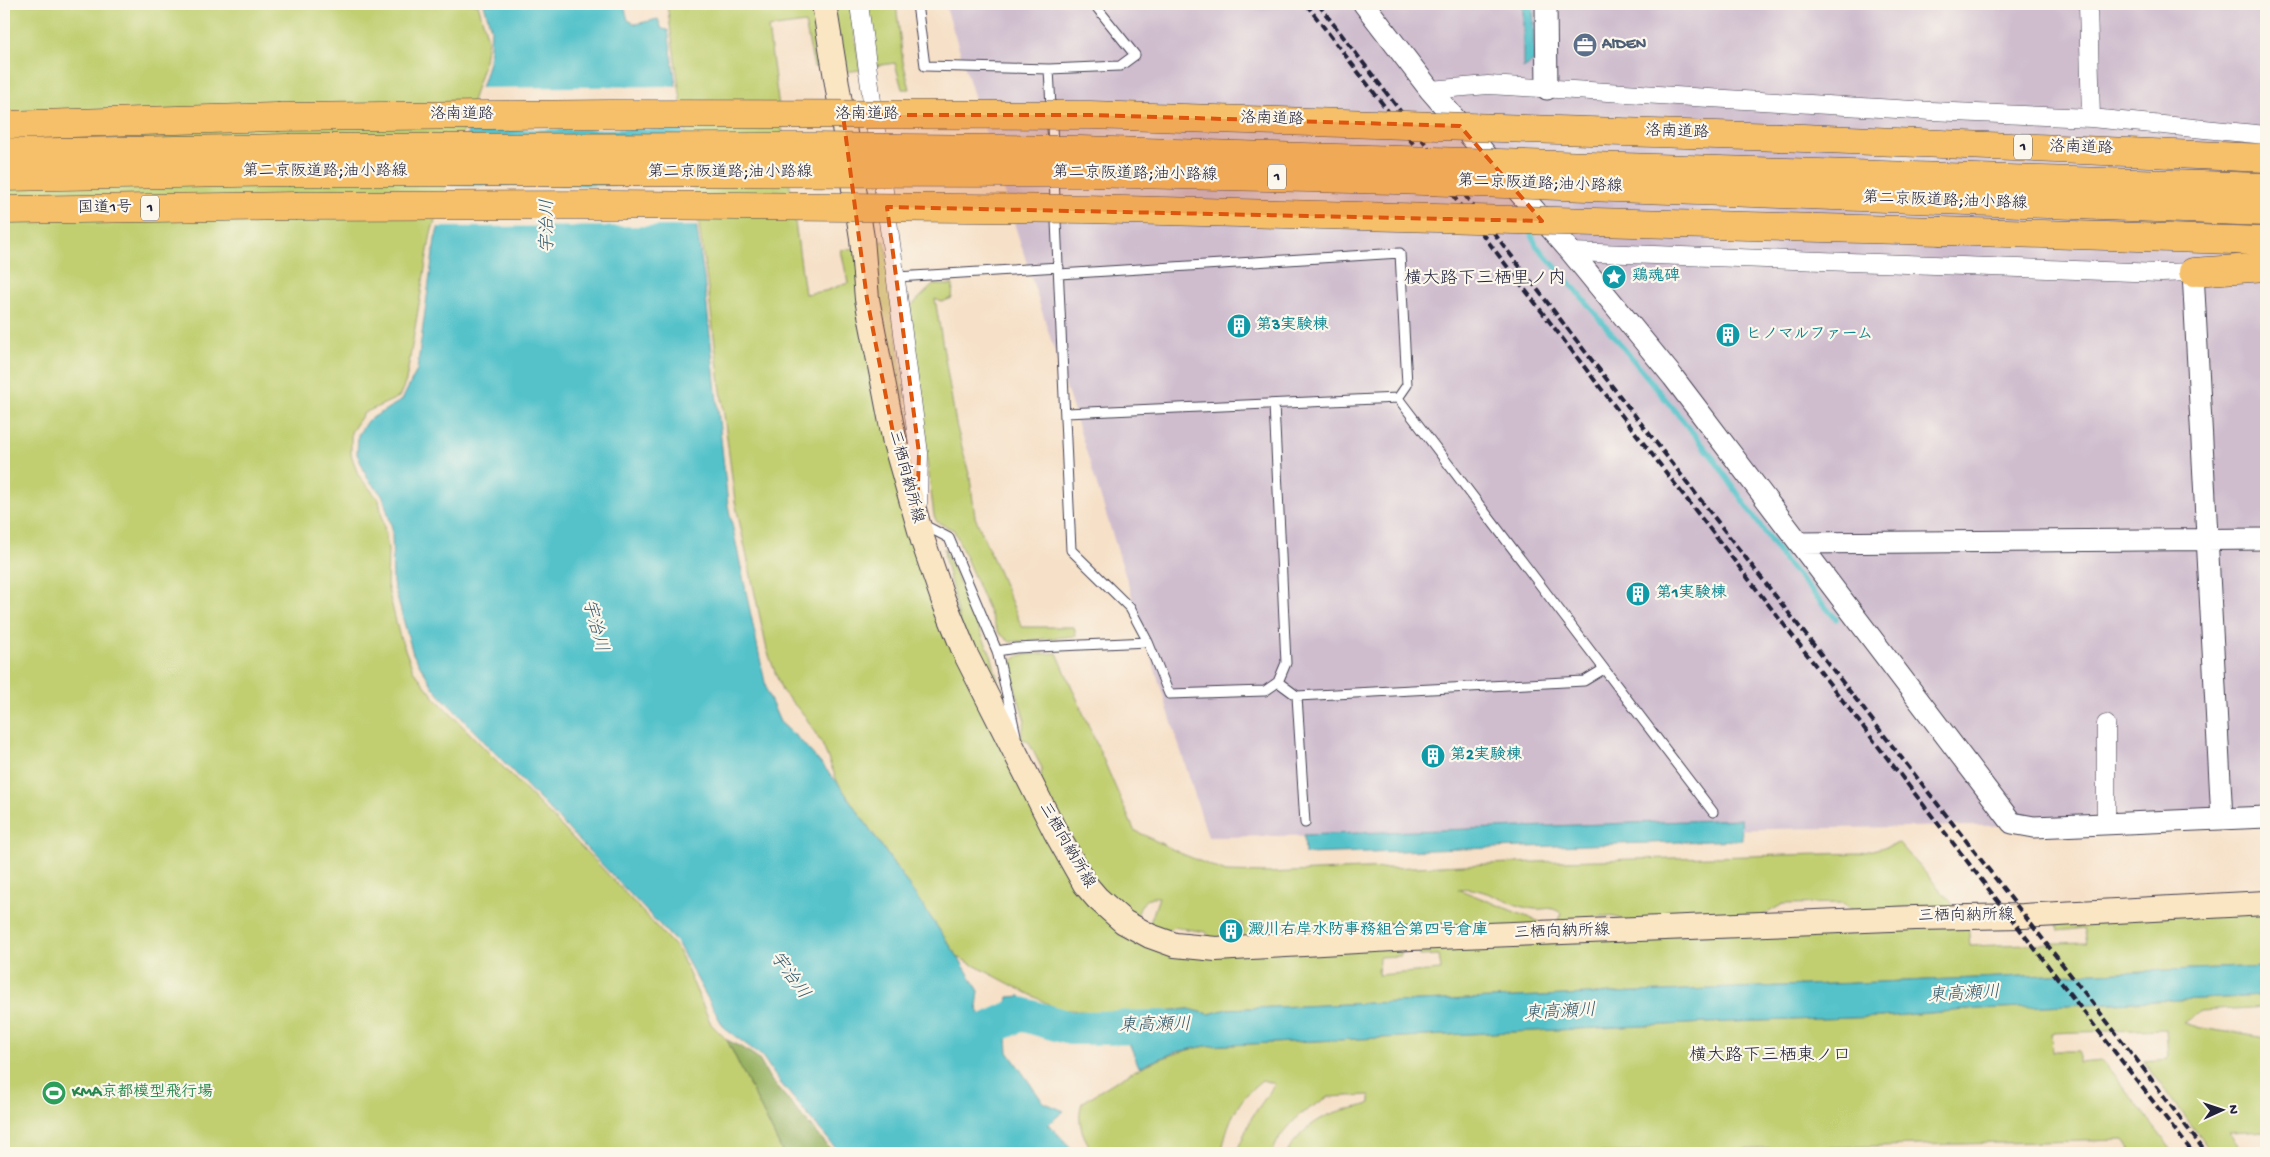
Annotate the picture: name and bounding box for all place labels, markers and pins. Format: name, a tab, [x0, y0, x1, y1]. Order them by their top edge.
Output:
office icon: AIDEN	[1572, 32, 1598, 58]
place label: AIDEN	[1601, 36, 1647, 55]
place icon: 鶏魂碑	[1601, 264, 1627, 290]
place label: 鶏魂碑	[1632, 266, 1680, 287]
building icon: 第3実験棟	[1226, 313, 1252, 339]
place label: 第3実験棟	[1256, 315, 1329, 336]
building icon: ヒノマルファーム	[1715, 322, 1741, 348]
place label: ヒノマルファーム	[1746, 326, 1873, 345]
building icon: 第1実験棟	[1625, 581, 1651, 607]
place label: 第1実験棟	[1656, 583, 1727, 604]
building icon: 第2実験棟	[1420, 743, 1446, 769]
place label: 第2実験棟	[1450, 745, 1523, 766]
building icon: 澱川右岸水防事務組合第四号倉庫	[1218, 918, 1244, 944]
place label: 澱川右岸水防事務組合第四号倉庫	[1248, 920, 1488, 941]
sports icon: KMA京都模型飛行場	[41, 1080, 67, 1106]
place label: KMA京都模型飛行場	[71, 1082, 213, 1103]

